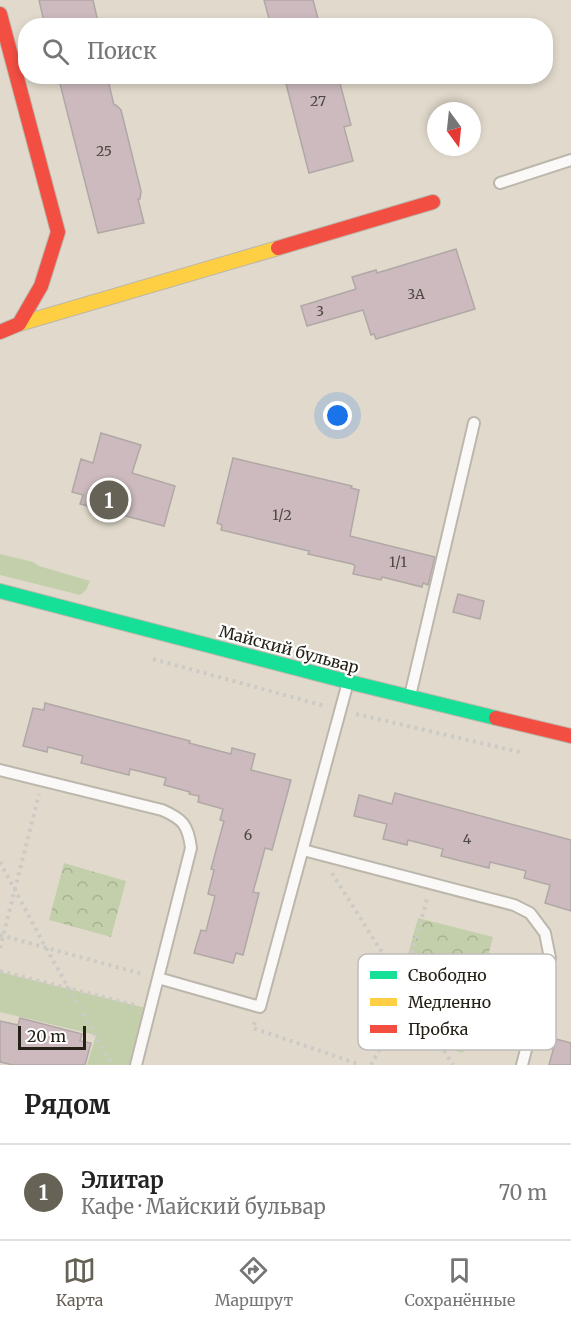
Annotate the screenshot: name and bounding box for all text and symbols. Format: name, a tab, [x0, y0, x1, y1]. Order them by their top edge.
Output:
search box	[18, 18, 553, 84]
icon: search	[39, 35, 72, 68]
text: Поиск	[87, 37, 157, 65]
house number: 27	[310, 92, 326, 110]
north arrow	[427, 102, 481, 156]
house number: 25	[96, 142, 112, 160]
house number: 3А	[407, 285, 425, 303]
house number: 3	[316, 302, 324, 320]
your location	[323, 401, 352, 430]
pin: 1	[90, 478, 128, 522]
house number: 1/2	[272, 506, 292, 524]
house number: 1/1	[389, 553, 407, 571]
street label: Майский бульвар	[217, 621, 361, 677]
house number: 6	[244, 826, 252, 844]
house number: 4	[463, 830, 472, 848]
legend	[358, 954, 556, 1050]
text: Свободно	[408, 965, 487, 985]
text: Медленно	[408, 992, 491, 1012]
text: Пробка	[408, 1019, 469, 1039]
scale bar	[18, 1023, 86, 1050]
text: 20 m	[27, 1026, 66, 1046]
text: Рядом	[24, 1088, 110, 1121]
text: Элитар	[81, 1166, 164, 1194]
text: 1	[39, 1180, 48, 1205]
text: 70 m	[499, 1180, 547, 1205]
text: Кафе · Майский бульвар	[81, 1194, 326, 1219]
tab: Карта	[56, 1254, 103, 1310]
tab: Маршрут	[215, 1254, 293, 1310]
tab: Сохранённые	[405, 1254, 515, 1310]

